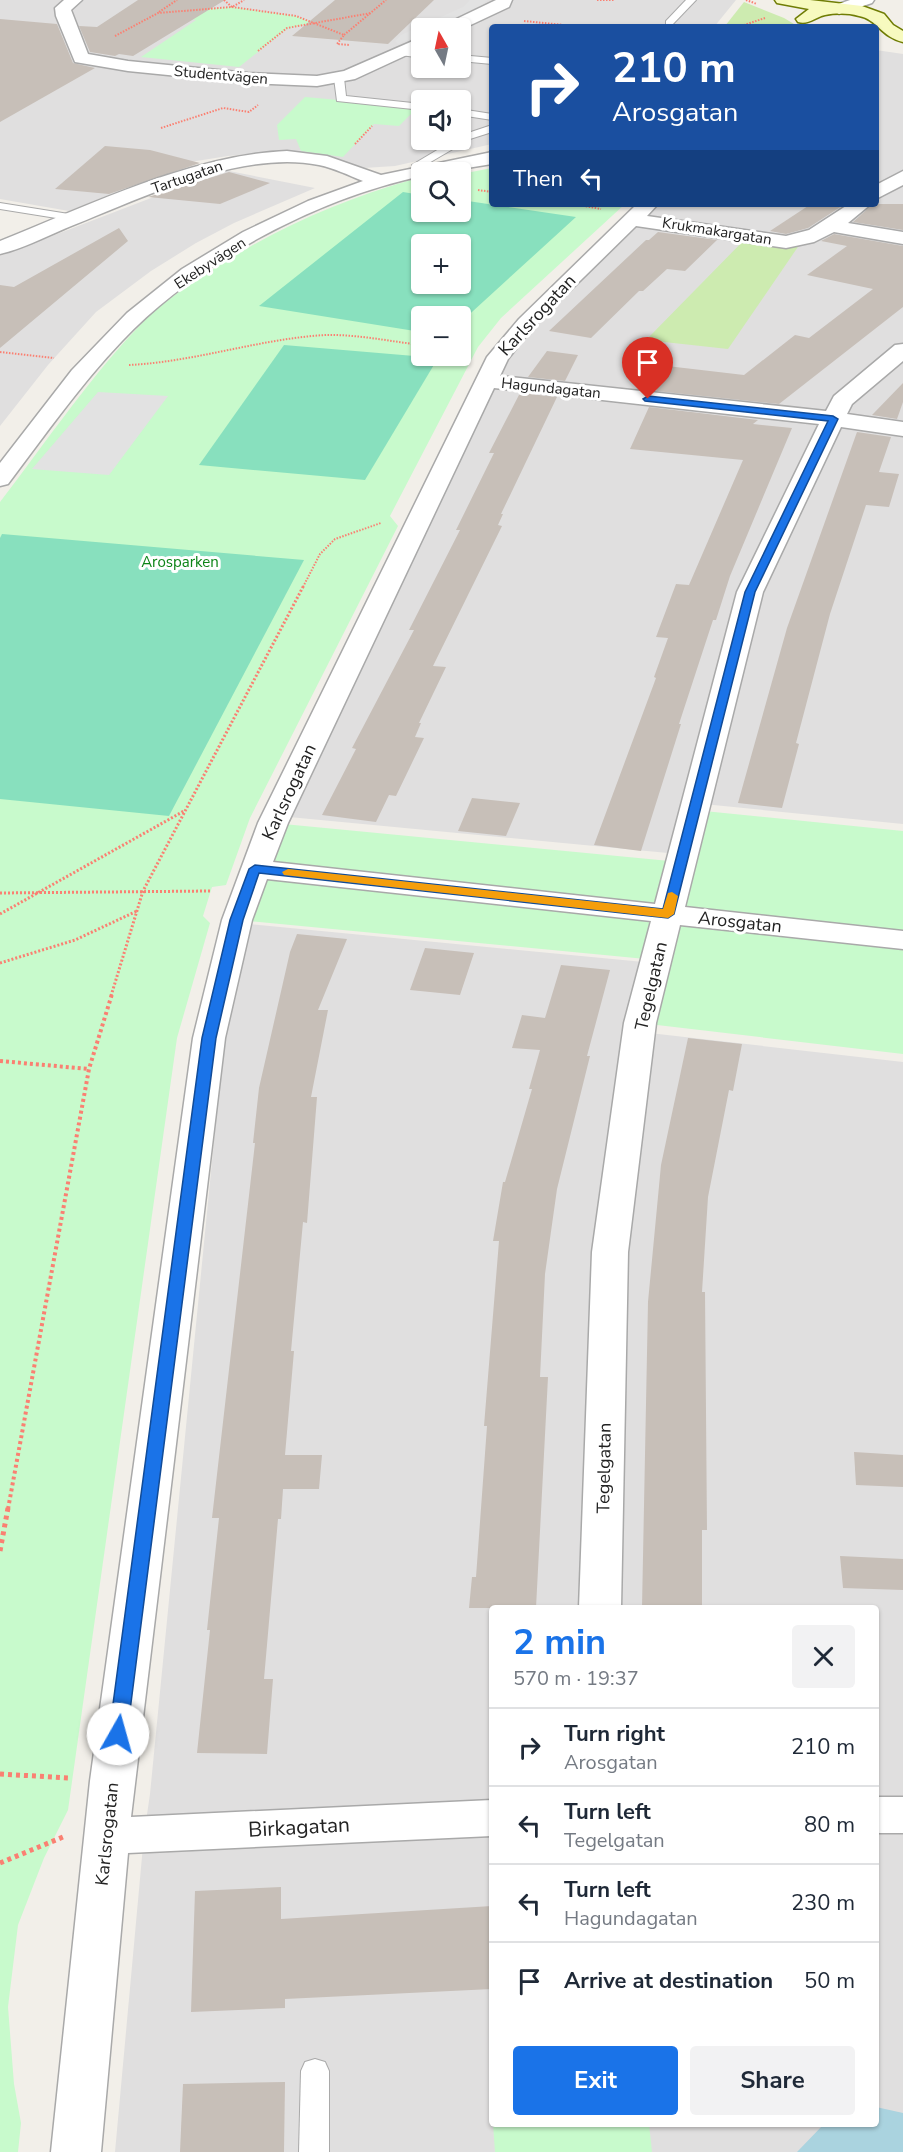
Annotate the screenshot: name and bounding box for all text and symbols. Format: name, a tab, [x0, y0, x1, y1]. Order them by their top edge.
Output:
north arrow	[411, 18, 471, 78]
map controls	[411, 18, 471, 366]
text: 210 m	[612, 40, 736, 97]
icon: right	[513, 48, 591, 126]
street label: Studentvägen	[173, 61, 269, 89]
button: sound	[411, 90, 471, 150]
text: Arosgatan	[612, 94, 738, 131]
street label: Tartugatan	[149, 156, 225, 198]
button: search	[411, 162, 471, 222]
icon: left	[575, 162, 608, 195]
text: Then	[513, 164, 563, 194]
street label: Krukmakargatan	[661, 212, 773, 250]
street label: Ekebyvägen	[170, 232, 250, 294]
button: +	[411, 234, 471, 294]
street label: Karlsrogatan	[493, 269, 581, 361]
button: −	[411, 306, 471, 366]
pin	[622, 337, 673, 399]
icon: arrive	[631, 346, 664, 379]
street label: Hagundagatan	[500, 373, 602, 403]
park label: Arosparken	[141, 552, 219, 572]
street label: Karlsrogatan	[256, 740, 322, 844]
street label: Arosgatan	[697, 906, 783, 938]
street label: Tegelgatan	[629, 939, 673, 1033]
street label: Tegelgatan	[591, 1423, 617, 1513]
text: 2 min	[513, 1618, 606, 1667]
button: close	[792, 1625, 855, 1688]
text: 570 m · 19:37	[513, 1665, 639, 1692]
position arrow	[86, 1702, 150, 1766]
text: Turn right	[564, 1719, 665, 1749]
icon: right	[513, 1731, 546, 1764]
text: 210 m	[791, 1732, 855, 1762]
text: Arosgatan	[564, 1749, 658, 1776]
street label: Karlsrogatan	[90, 1781, 124, 1887]
text: Turn left	[564, 1797, 651, 1827]
icon: left	[513, 1809, 546, 1842]
street label: Birkagatan	[247, 1810, 351, 1844]
text: 80 m	[804, 1810, 855, 1840]
text: Tegelgatan	[564, 1827, 665, 1854]
text: Turn left	[564, 1875, 651, 1905]
icon: left	[513, 1887, 546, 1920]
text: 230 m	[791, 1888, 855, 1918]
text: Hagundagatan	[564, 1905, 698, 1932]
icon: arrive	[513, 1965, 546, 1998]
text: Arrive at destination	[564, 1966, 773, 1996]
text: 50 m	[804, 1966, 855, 1996]
button: Exit	[513, 2046, 678, 2115]
button: Share	[690, 2046, 855, 2115]

